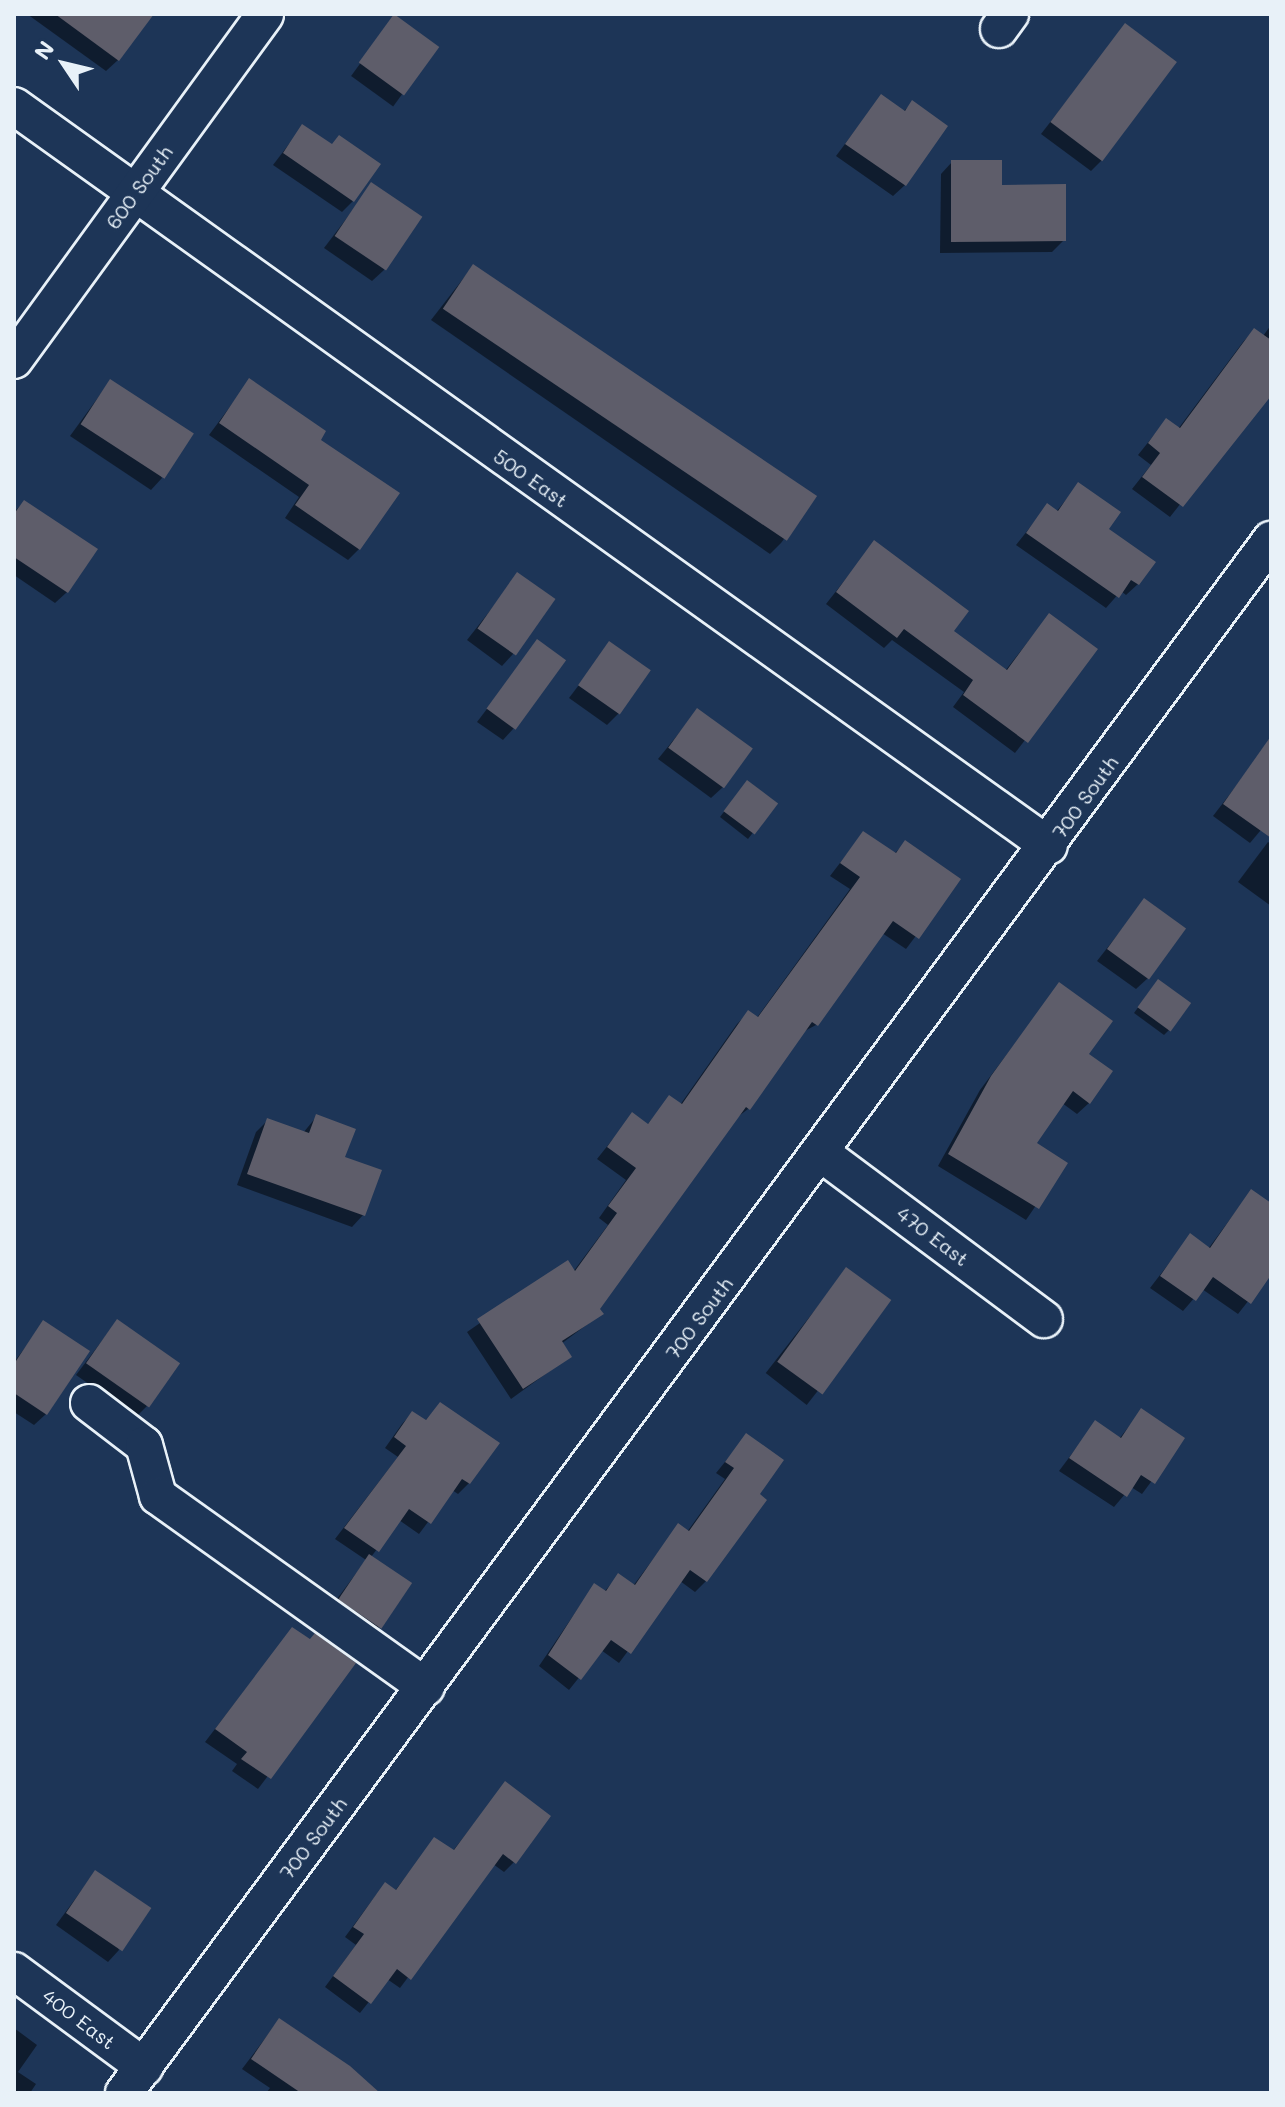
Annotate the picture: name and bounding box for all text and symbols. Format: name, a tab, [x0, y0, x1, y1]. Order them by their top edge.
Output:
north arrow	[24, 24, 104, 104]
text: N	[27, 35, 61, 65]
street label: 600 South	[101, 141, 177, 233]
street label: 500 East	[489, 444, 573, 512]
street label: 700 South	[1047, 751, 1123, 843]
street label: 470 East	[892, 1201, 974, 1271]
street label: 700 South	[660, 1272, 738, 1364]
street label: 700 South	[274, 1792, 352, 1884]
street label: 400 East	[38, 1984, 120, 2054]

